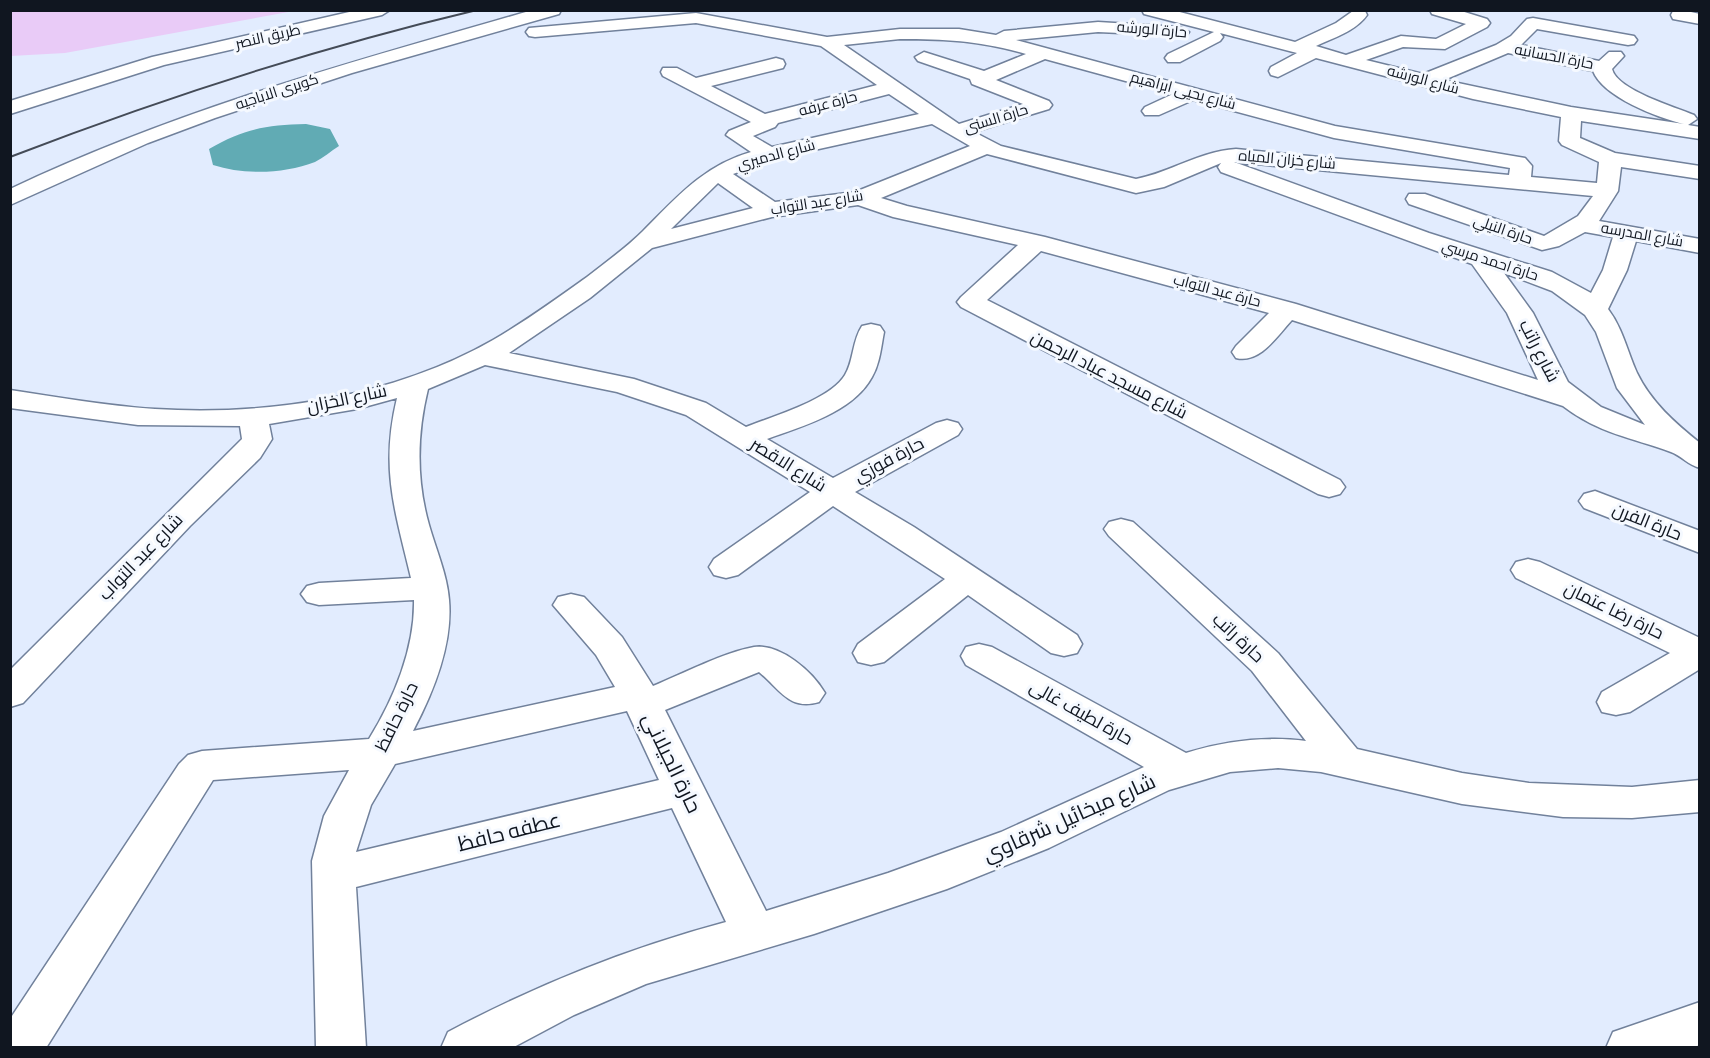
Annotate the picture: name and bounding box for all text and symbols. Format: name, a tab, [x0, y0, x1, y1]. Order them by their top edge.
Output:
street label: حارة الورشه	[1116, 16, 1188, 44]
street label: طريق النصر	[232, 19, 303, 55]
street label: حارة الحسانيه	[1513, 39, 1595, 75]
street label: شارع الورشه	[1385, 60, 1461, 100]
street label: شارع يحيى ابراهيم	[1128, 67, 1238, 115]
street label: كوبرى الاباجيه	[233, 69, 321, 115]
street label: حارة عرفه	[796, 86, 860, 122]
street label: حارة السنى	[961, 99, 1031, 139]
street label: شارع الدميري	[735, 134, 818, 176]
street label: شارع خزان المياه	[1237, 145, 1337, 175]
street label: شارع عبد التواب	[769, 185, 865, 221]
street label: حارة النيلي	[1470, 210, 1535, 251]
street label: شارع المدرسه	[1599, 217, 1685, 253]
street label: حارة احمد مرسي	[1439, 236, 1541, 287]
street label: حارة عبد التواب	[1171, 269, 1263, 313]
street label: شارع راتب	[1513, 315, 1565, 387]
street label: شارع مسجد عباد الرحمن	[1026, 325, 1192, 425]
street label: شارع الخزان	[305, 378, 389, 420]
street label: شارع الاقصر	[744, 431, 831, 498]
street label: حارة فوزي	[849, 431, 929, 490]
street label: حارة الفرن	[1609, 497, 1685, 547]
street label: شارع عبد التواب	[93, 508, 189, 606]
street label: حارة رضا عتمان	[1560, 576, 1668, 646]
street label: حارة راتب	[1206, 607, 1270, 669]
street label: حارة لطيف غالى	[1025, 674, 1137, 752]
street label: حارة حافظ	[369, 678, 425, 756]
street label: حارة الجيلاني	[634, 708, 709, 819]
street label: شارع ميخائيل شرقاوي	[978, 766, 1161, 871]
street label: عطفه حافظ	[454, 805, 564, 859]

